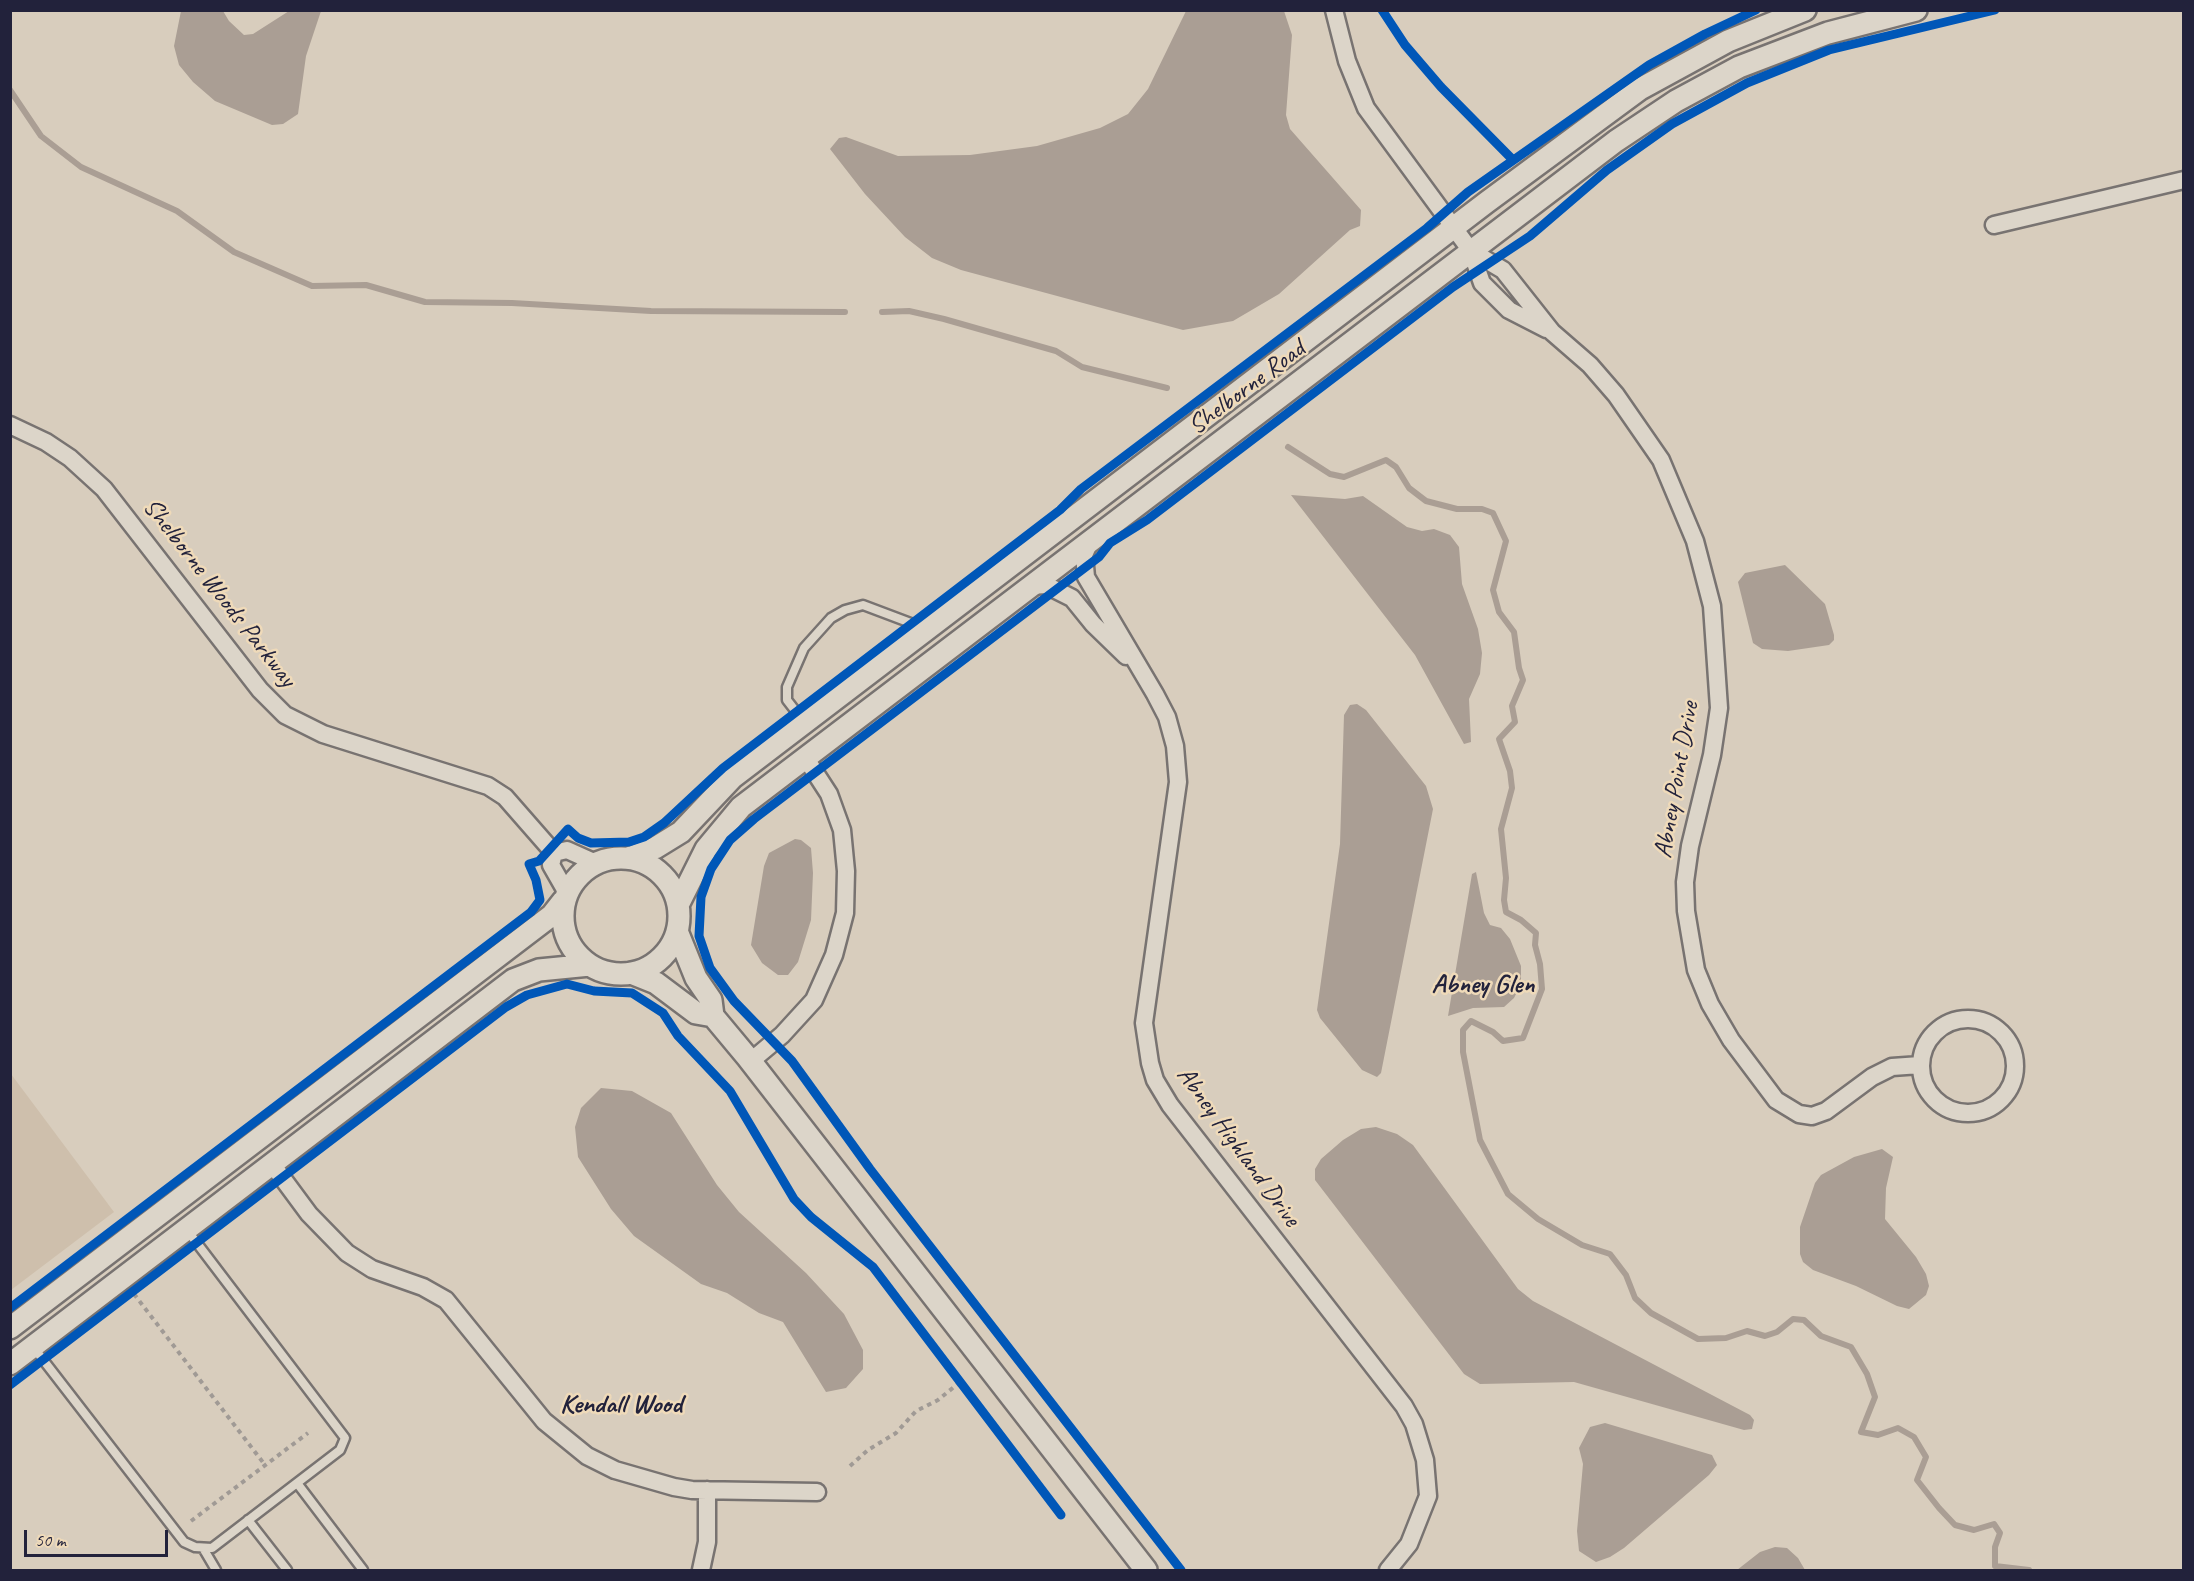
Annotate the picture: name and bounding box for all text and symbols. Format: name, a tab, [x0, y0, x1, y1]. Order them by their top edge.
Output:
street label: Shelborne Road	[1183, 334, 1311, 442]
street label: Shelborne Woods Parkway	[136, 492, 302, 694]
street label: Abney Point Drive	[1648, 699, 1706, 861]
district label: Abney Glen	[1432, 969, 1534, 1001]
street label: Abney Highland Drive	[1169, 1061, 1307, 1233]
district label: Kendall Wood	[560, 1389, 682, 1421]
scale bar	[27, 1518, 171, 1556]
text: 50 m	[35, 1529, 66, 1551]

